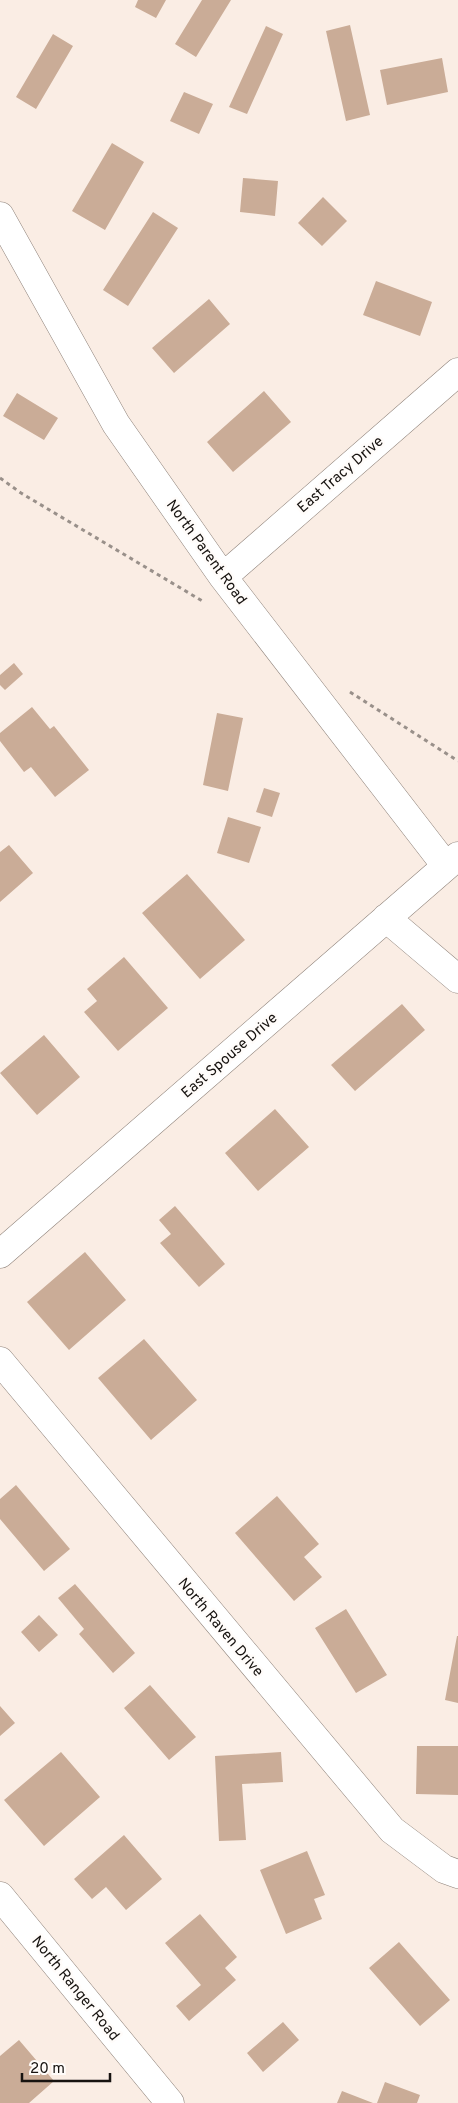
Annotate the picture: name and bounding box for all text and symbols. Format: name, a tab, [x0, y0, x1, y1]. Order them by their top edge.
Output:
street label: East Tracy Drive	[294, 433, 388, 518]
street label: North Parent Road	[161, 497, 250, 609]
street label: East Spouse Drive	[178, 1009, 282, 1103]
street label: North Raven Drive	[173, 1575, 267, 1681]
street label: North Ranger Road	[27, 1933, 123, 2045]
scale bar	[22, 2050, 110, 2082]
text: 20 m	[30, 2060, 65, 2079]

